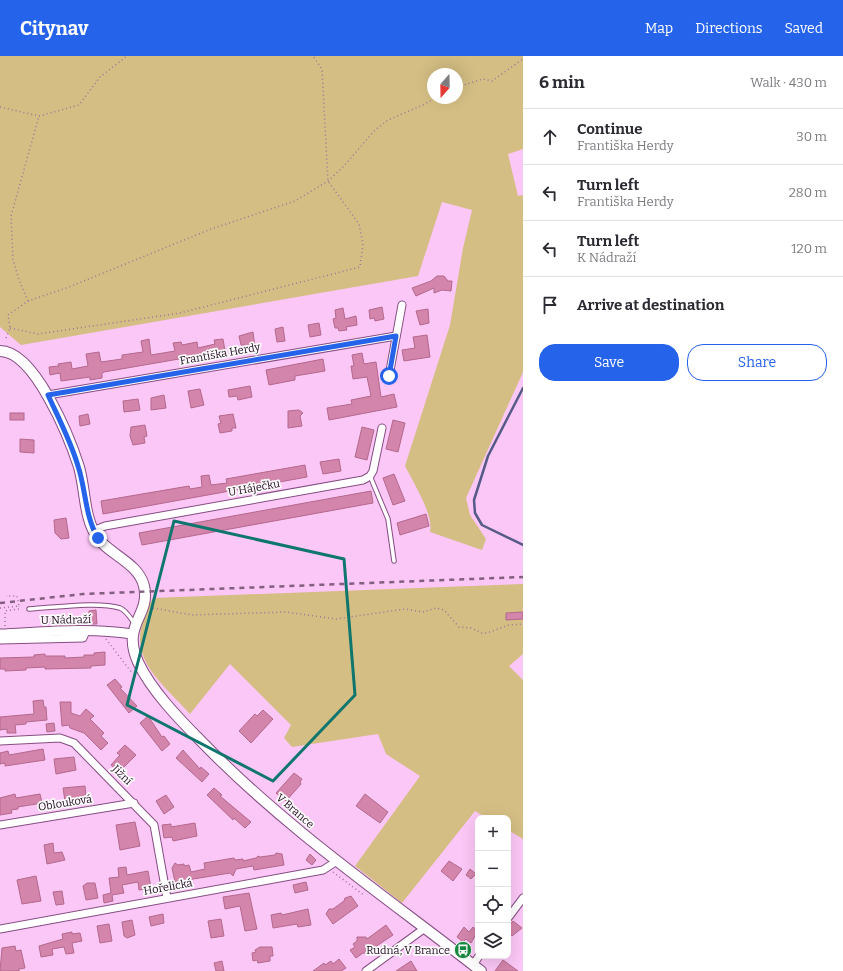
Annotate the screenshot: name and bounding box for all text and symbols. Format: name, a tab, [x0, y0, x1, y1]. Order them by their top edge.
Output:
text: Citynav	[20, 17, 88, 40]
text: Map	[645, 20, 673, 37]
text: Directions	[695, 20, 763, 37]
text: Saved	[785, 20, 823, 37]
north arrow	[427, 68, 463, 104]
text: 6 min	[539, 72, 585, 93]
text: Walk · 430 m	[750, 75, 827, 90]
text: Continue	[577, 120, 643, 138]
icon: ahead	[539, 126, 561, 148]
text: 30 m	[796, 129, 827, 144]
text: Františka Herdy	[577, 138, 674, 153]
text: Turn left	[577, 176, 639, 194]
icon: left	[539, 182, 561, 204]
text: 280 m	[789, 185, 827, 200]
text: Františka Herdy	[577, 194, 674, 209]
text: Turn left	[577, 232, 639, 250]
icon: left	[539, 238, 561, 260]
text: 120 m	[791, 241, 827, 256]
text: K Nádraží	[577, 250, 636, 265]
icon: arrive	[539, 294, 561, 316]
text: Arrive at destination	[577, 296, 724, 314]
street label: Františka Herdy	[179, 340, 262, 367]
button: Save	[539, 344, 679, 381]
button: Share	[687, 344, 827, 381]
route start	[380, 367, 398, 385]
street label: U Háječku	[227, 477, 281, 499]
route end	[89, 529, 107, 547]
street label: U Nádraží	[41, 613, 92, 627]
street label: Jižní	[109, 762, 135, 788]
street label: V Brance	[274, 791, 316, 831]
street label: Oblouková	[37, 792, 93, 814]
map controls	[475, 815, 511, 959]
button: +	[475, 815, 511, 851]
button: −	[475, 851, 511, 887]
street label: Hořelická	[143, 876, 193, 898]
button: locate	[475, 887, 511, 923]
button: layers	[475, 923, 511, 959]
bus stop icon: Rudná, V Brance	[453, 940, 473, 960]
place label: Rudná, V Brance	[366, 944, 450, 957]

